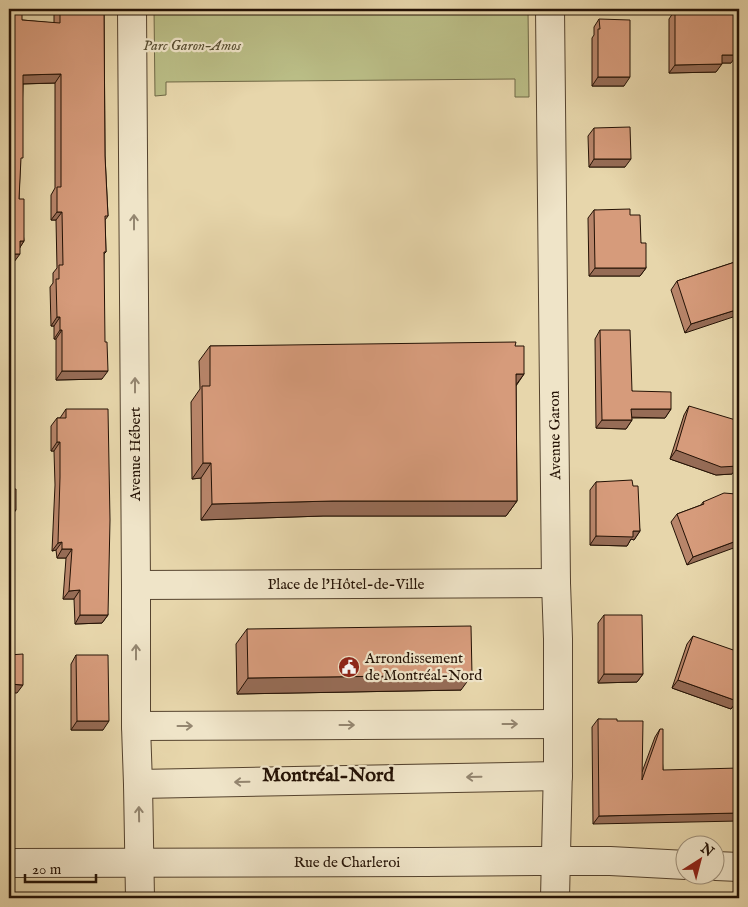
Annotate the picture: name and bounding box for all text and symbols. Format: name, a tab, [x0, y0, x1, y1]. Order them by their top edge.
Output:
park label: Parc Garon–Amos	[143, 36, 242, 55]
one-way arrow	[129, 214, 139, 230]
one-way arrow	[130, 377, 140, 393]
street label: Avenue Garon	[545, 390, 565, 481]
street label: Avenue Hébert	[126, 407, 145, 502]
street label: Place de l'Hôtel-de-Ville	[268, 575, 424, 594]
one-way arrow	[131, 644, 141, 660]
place label: Arrondissement de Montréal-Nord	[364, 649, 483, 685]
public building icon: Arrondissement de Montréal-Nord	[337, 655, 361, 679]
one-way arrow	[501, 719, 517, 729]
one-way arrow	[338, 720, 355, 730]
one-way arrow	[176, 721, 192, 731]
district label: Montréal-Nord	[262, 763, 395, 788]
one-way arrow	[467, 772, 483, 782]
one-way arrow	[234, 777, 250, 787]
one-way arrow	[134, 807, 144, 823]
north arrow	[676, 834, 726, 884]
text: N	[696, 839, 717, 861]
scale bar	[25, 852, 96, 884]
street label: Rue de Charleroi	[294, 853, 400, 872]
text: 20 m	[32, 860, 62, 879]

